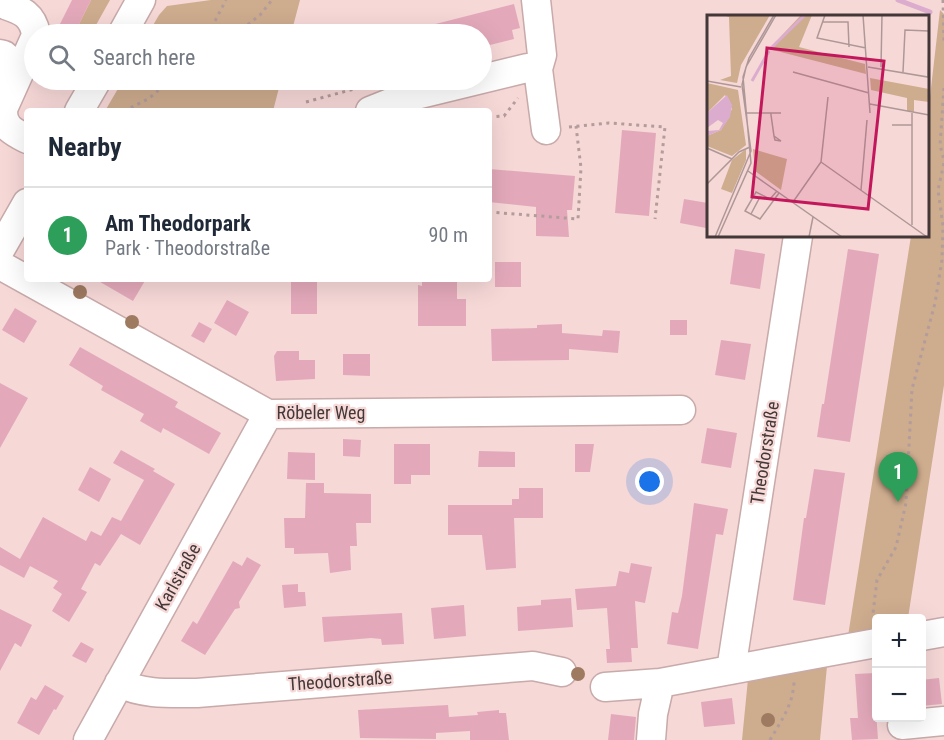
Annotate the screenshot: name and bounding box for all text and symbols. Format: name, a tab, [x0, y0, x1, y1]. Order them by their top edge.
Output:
inset map	[707, 15, 929, 237]
search box	[24, 24, 492, 90]
icon: search	[45, 41, 78, 74]
text: Search here	[93, 45, 195, 70]
text: Nearby	[48, 132, 122, 162]
text: Am Theodorpark	[105, 211, 251, 236]
text: 1	[62, 223, 73, 247]
text: 90 m	[429, 223, 468, 247]
text: Park · Theodorstraße	[105, 236, 270, 260]
street label: Theodorstraße	[746, 400, 783, 506]
street label: Röbeler Weg	[277, 402, 365, 423]
pin: 1	[878, 452, 918, 502]
your location	[635, 467, 664, 496]
street label: Karlstraße	[151, 540, 204, 614]
map controls	[872, 614, 926, 722]
button: +	[872, 614, 926, 668]
street label: Theodorstraße	[287, 666, 393, 695]
button: −	[872, 668, 926, 722]

